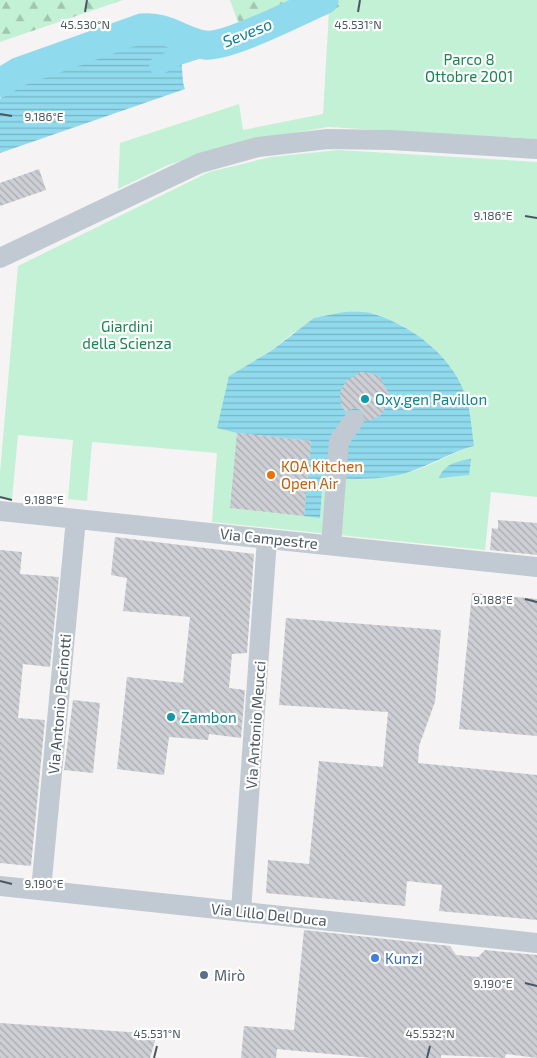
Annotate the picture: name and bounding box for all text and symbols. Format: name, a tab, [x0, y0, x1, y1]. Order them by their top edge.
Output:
water label: Seveso	[219, 13, 275, 51]
text: 45.530°N	[60, 17, 110, 31]
text: 45.531°N	[334, 17, 382, 31]
park label: Parco 8 Ottobre 2001	[425, 50, 513, 85]
text: 9.186°E	[24, 109, 64, 123]
text: 9.186°E	[473, 208, 513, 222]
park label: Giardini della Scienza	[82, 317, 172, 352]
place label: Oxy.gen Pavillon	[375, 390, 487, 408]
marker: Oxy.gen Pavillon	[359, 393, 371, 405]
place label: KOA Kitchen Open Air	[281, 457, 363, 492]
marker: KOA Kitchen Open Air	[265, 469, 277, 481]
text: 9.188°E	[24, 492, 64, 506]
street label: Via Campestre	[219, 524, 319, 552]
text: 9.188°E	[473, 592, 513, 606]
street label: Via Antonio Pacinotti	[44, 633, 74, 775]
street label: Via Antonio Meucci	[242, 660, 268, 790]
place label: Zambon	[181, 708, 237, 726]
marker: Zambon	[165, 711, 177, 723]
text: 9.190°E	[24, 876, 64, 890]
street label: Via Lillo Del Duca	[210, 899, 328, 929]
place label: Kunzi	[385, 949, 422, 967]
marker: Kunzi	[369, 952, 381, 964]
place label: Mirò	[214, 966, 245, 984]
marker: Mirò	[198, 969, 210, 981]
text: 9.190°E	[473, 976, 513, 990]
text: 45.531°N	[133, 1026, 181, 1040]
text: 45.532°N	[405, 1026, 455, 1040]

